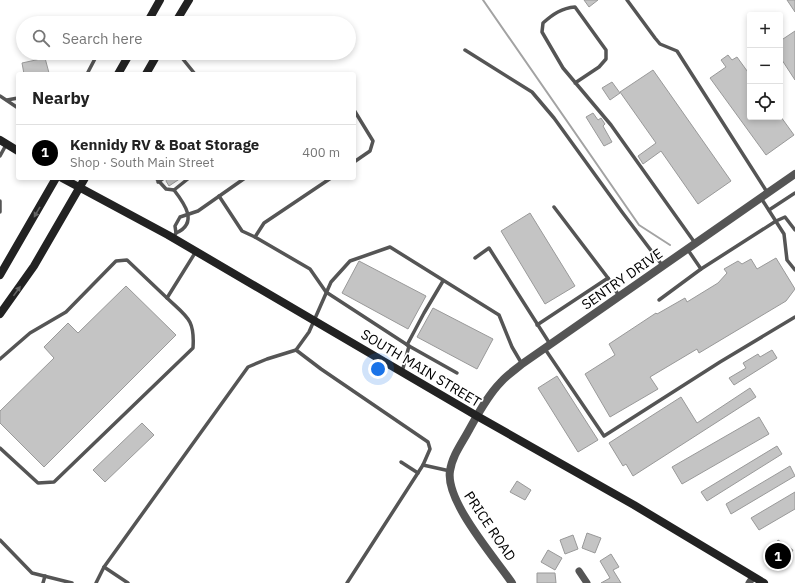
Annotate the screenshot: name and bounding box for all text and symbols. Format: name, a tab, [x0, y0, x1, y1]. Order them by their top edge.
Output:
map controls	[747, 12, 783, 120]
button: +	[747, 12, 783, 48]
search box	[16, 16, 356, 60]
icon: search	[30, 27, 52, 49]
text: Search here	[62, 29, 142, 48]
button: −	[747, 48, 783, 84]
button: locate	[747, 84, 783, 120]
text: Nearby	[32, 87, 90, 109]
text: Kennidy RV & Boat Storage	[70, 135, 259, 154]
text: 1	[41, 144, 49, 161]
text: 400 m	[302, 144, 340, 161]
text: Shop · South Main Street	[70, 154, 214, 171]
one-way arrow	[33, 206, 40, 218]
street label: SENTRY DRIVE	[578, 244, 666, 314]
one-way arrow	[13, 285, 22, 296]
street label: SOUTH MAIN STREET	[358, 325, 484, 411]
your location	[368, 359, 388, 379]
street label: PRICE ROAD	[460, 488, 520, 564]
pin: 1	[765, 541, 791, 571]

